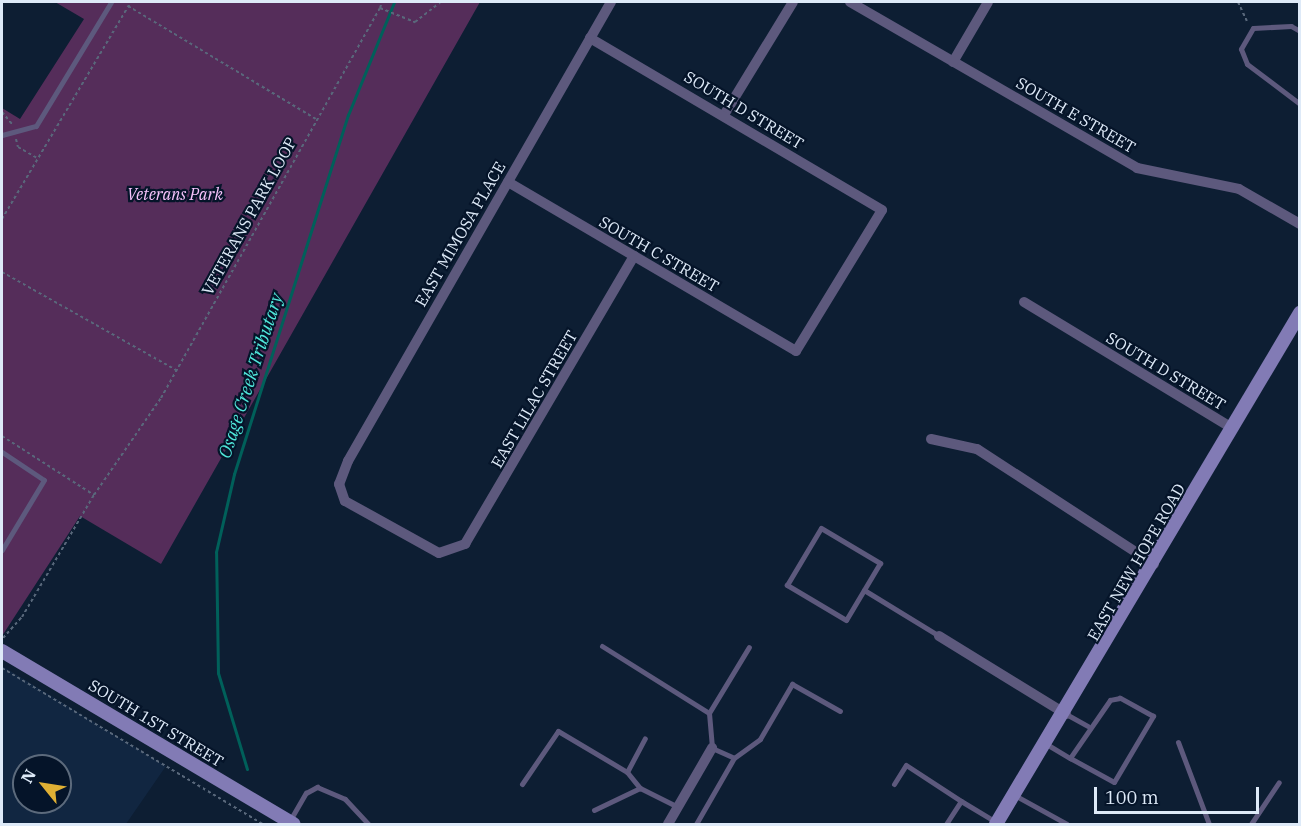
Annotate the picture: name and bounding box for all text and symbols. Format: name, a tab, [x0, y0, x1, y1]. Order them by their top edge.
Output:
street label: SOUTH D STREET	[681, 67, 807, 153]
street label: SOUTH E STREET	[1013, 73, 1139, 157]
street label: VETERANS PARK LOOP	[198, 134, 300, 298]
street label: EAST MIMOSA PLACE	[411, 158, 509, 310]
park label: Veterans Park	[127, 184, 223, 204]
street label: SOUTH C STREET	[596, 212, 722, 296]
water label: Osage Creek Tributary	[214, 291, 288, 461]
street label: EAST LILAC STREET	[487, 327, 581, 471]
street label: SOUTH D STREET	[1103, 328, 1229, 414]
street label: EAST NEW HOPE ROAD	[1083, 480, 1189, 644]
street label: SOUTH 1ST STREET	[85, 675, 227, 771]
north arrow	[12, 754, 72, 814]
text: N	[16, 766, 40, 786]
scale bar	[1097, 775, 1262, 813]
text: 100 m	[1105, 786, 1159, 809]

